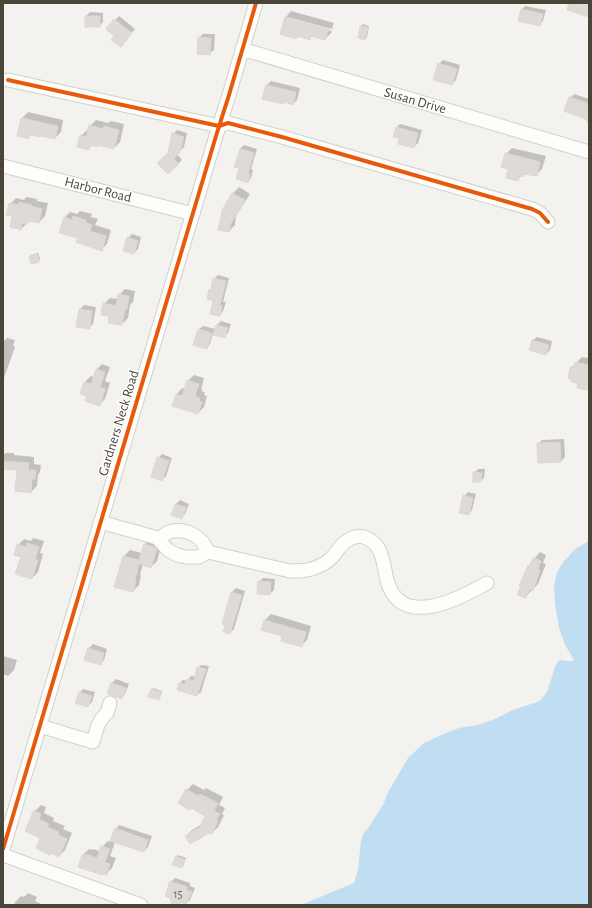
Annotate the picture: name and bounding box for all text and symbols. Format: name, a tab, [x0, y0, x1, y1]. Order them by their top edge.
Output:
street label: Susan Drive	[382, 85, 448, 117]
street label: Harbor Road	[63, 175, 133, 205]
street label: Gardners Neck Road	[96, 368, 142, 478]
house number: 15	[173, 888, 183, 900]

